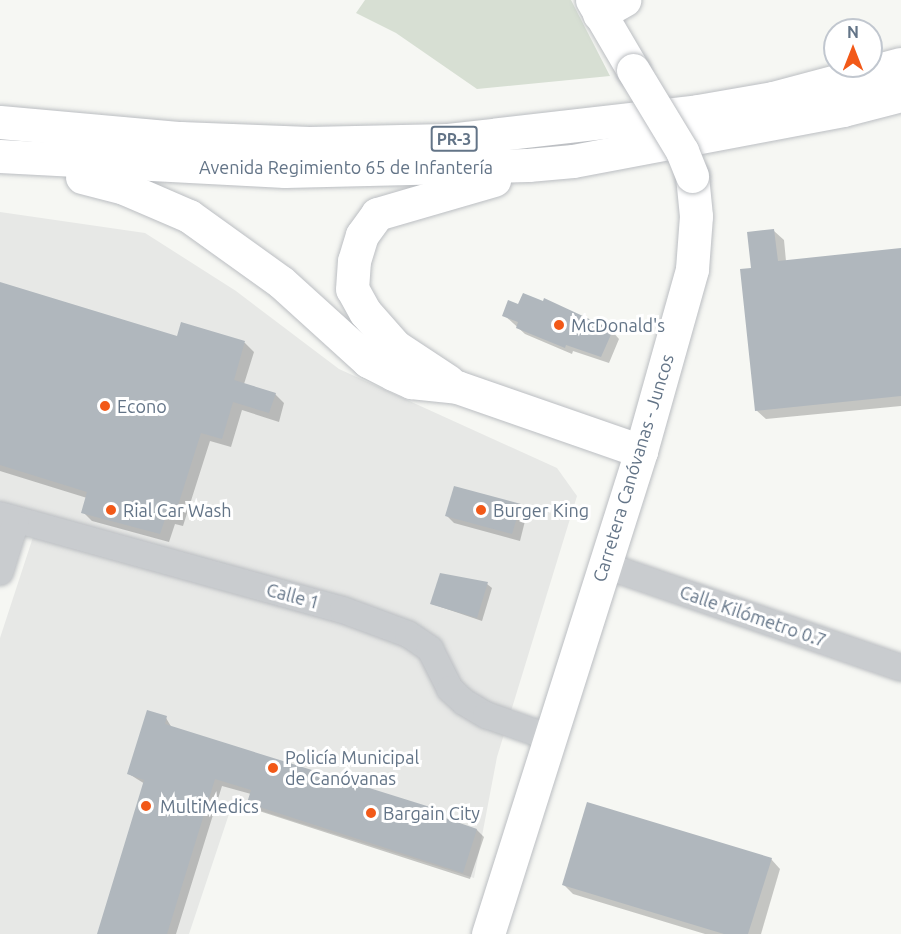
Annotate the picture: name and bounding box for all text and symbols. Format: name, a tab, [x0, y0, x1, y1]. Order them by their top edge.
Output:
north arrow	[823, 18, 883, 78]
text: N	[847, 23, 859, 41]
road number: PR-3	[430, 126, 478, 152]
street label: Avenida Regimiento 65 de Infantería	[199, 156, 493, 178]
place label: McDonald's	[571, 314, 665, 336]
marker: McDonald's	[552, 318, 566, 332]
street label: Carretera Canóvanas - Juncos	[588, 352, 678, 584]
place label: Econo	[117, 395, 167, 417]
marker: Econo	[98, 399, 112, 413]
place label: Rial Car Wash	[123, 499, 232, 521]
place label: Burger King	[493, 499, 589, 521]
marker: Rial Car Wash	[104, 503, 118, 517]
marker: Burger King	[474, 503, 488, 517]
street label: Calle 1	[264, 579, 322, 613]
street label: Calle Kilómetro 0.7	[677, 581, 829, 651]
place label: Policía Municipal de Canóvanas	[285, 747, 419, 789]
marker: Policía Municipal de Canóvanas	[266, 761, 280, 775]
place label: MultiMedics	[160, 795, 259, 817]
marker: MultiMedics	[137, 797, 155, 815]
place label: Bargain City	[383, 802, 480, 824]
marker: Bargain City	[364, 806, 378, 820]

